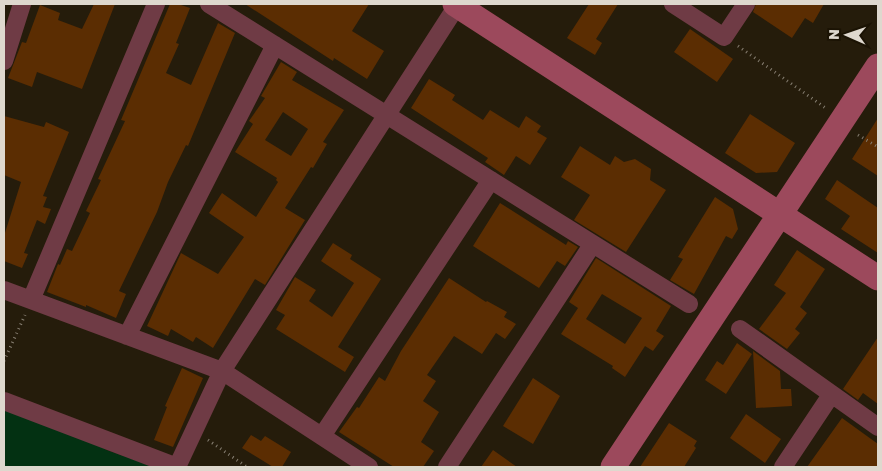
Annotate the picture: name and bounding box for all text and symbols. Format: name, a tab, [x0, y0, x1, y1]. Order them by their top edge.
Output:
north arrow	[822, 10, 872, 60]
text: N	[825, 29, 842, 40]

